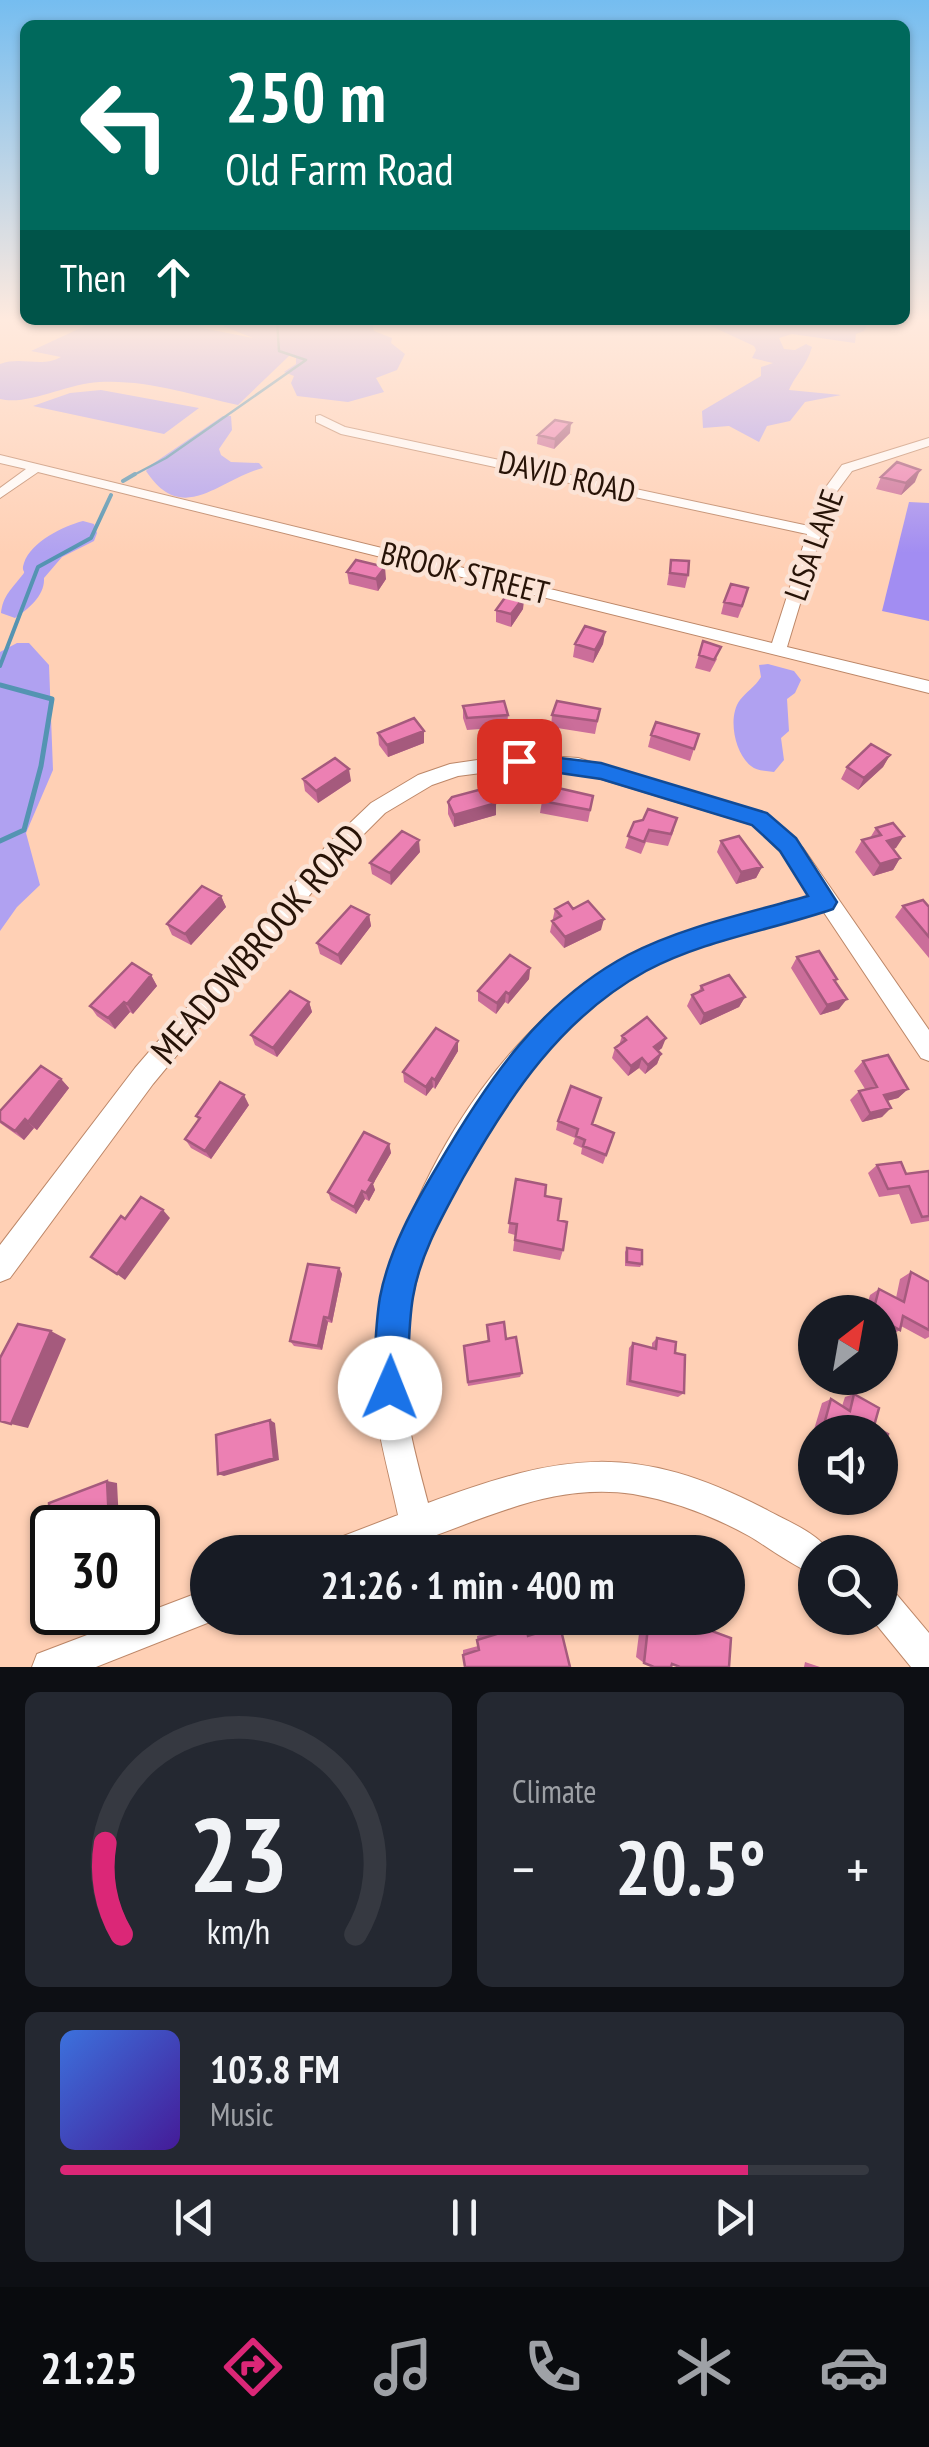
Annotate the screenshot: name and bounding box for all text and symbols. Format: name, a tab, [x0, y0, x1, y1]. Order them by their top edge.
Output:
text: 250 m	[225, 51, 386, 141]
icon: left	[60, 60, 190, 190]
text: Old Farm Road	[225, 139, 454, 197]
icon: ahead	[146, 250, 201, 305]
text: Then	[60, 253, 126, 302]
street label: DAVID ROAD	[495, 440, 640, 512]
street label: LISA LANE	[774, 484, 852, 606]
street label: BROOK STREET	[377, 531, 554, 613]
pin	[477, 719, 562, 804]
icon: arrive	[492, 734, 547, 789]
street label: MEADOWBROOK ROAD	[139, 813, 374, 1073]
north arrow	[798, 1295, 898, 1395]
map controls	[798, 1295, 898, 1635]
position arrow	[338, 1336, 442, 1440]
button: sound	[798, 1415, 898, 1515]
speed limit sign: 30	[30, 1505, 160, 1635]
button: search	[798, 1535, 898, 1635]
text: 21:26 · 1 min · 400 m	[321, 1560, 614, 1609]
text: Climate	[512, 1770, 596, 1812]
text: 23	[189, 1786, 288, 1921]
text: 20.5°	[615, 1819, 766, 1916]
text: −	[512, 1833, 535, 1904]
text: +	[846, 1833, 869, 1904]
text: km/h	[207, 1908, 270, 1954]
text: 103.8 FM	[210, 2044, 340, 2093]
text: Music	[210, 2093, 273, 2135]
icon: previous	[167, 2190, 222, 2245]
icon: pause	[437, 2190, 492, 2245]
icon: next	[707, 2190, 762, 2245]
icon: directions	[218, 2332, 288, 2402]
icon: music	[368, 2332, 438, 2402]
icon: phone	[518, 2332, 588, 2402]
icon: climate	[669, 2332, 739, 2402]
icon: car	[819, 2332, 889, 2402]
text: 21:25	[40, 2338, 137, 2396]

